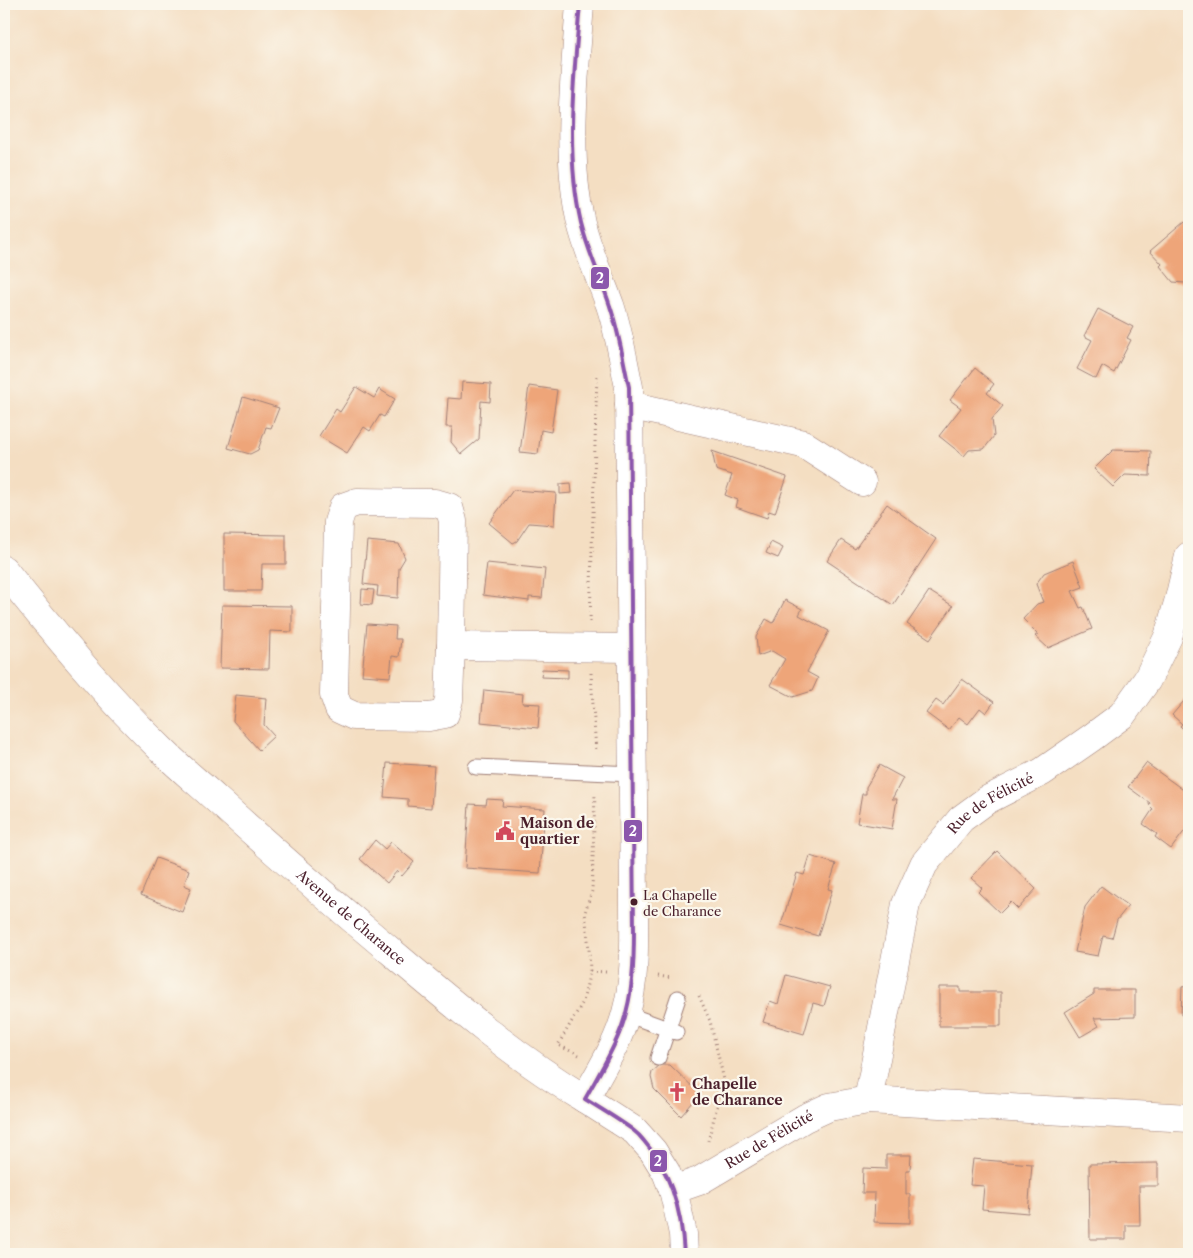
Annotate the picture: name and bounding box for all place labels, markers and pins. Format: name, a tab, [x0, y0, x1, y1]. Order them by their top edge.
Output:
place label: Maison de quartier	[520, 814, 594, 848]
public building icon: Maison de quartier	[494, 820, 516, 842]
place label: La Chapelle de Charance	[643, 887, 721, 919]
marker: La Chapelle de Charance	[629, 897, 639, 907]
place label: Chapelle de Charance	[692, 1075, 783, 1109]
church icon: Chapelle de Charance	[666, 1081, 688, 1103]

